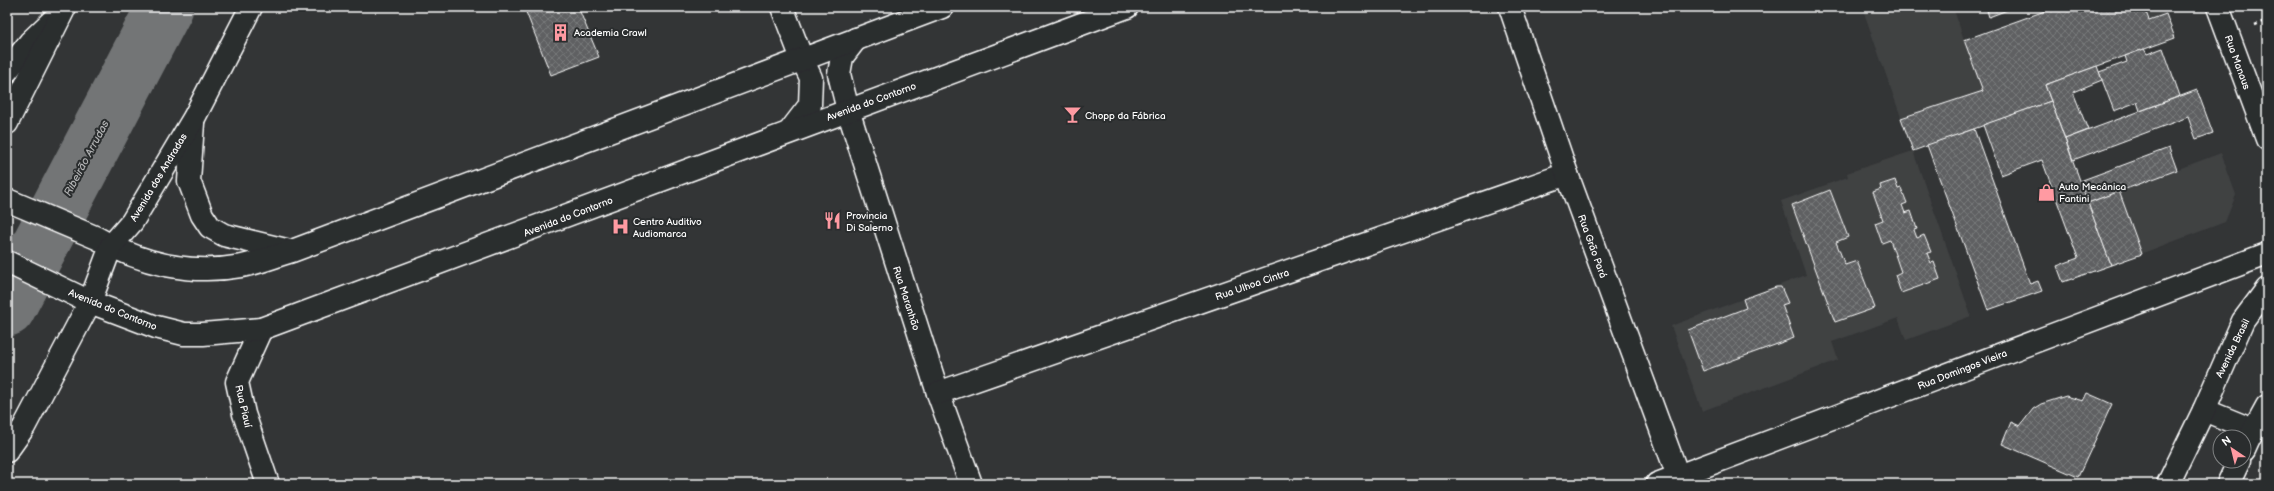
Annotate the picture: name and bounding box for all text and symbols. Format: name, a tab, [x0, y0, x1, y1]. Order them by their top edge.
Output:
building icon: Academia Crawl	[551, 22, 571, 42]
place label: Academia Crawl	[574, 27, 647, 39]
street label: Rua Manaus	[2222, 33, 2252, 91]
street label: Avenida do Contorno	[825, 80, 918, 124]
bar icon: Chopp da Fábrica	[1062, 105, 1082, 125]
place label: Chopp da Fábrica	[1085, 110, 1166, 122]
water label: Ribeirão Arrudas	[61, 118, 112, 198]
street label: Avenida dos Andradas	[128, 131, 190, 224]
place label: Auto Mecânica Fantini	[2059, 181, 2127, 205]
shop icon: Auto Mecânica Fantini	[2036, 182, 2056, 202]
street label: Avenida do Contorno	[522, 194, 615, 239]
place label: Provincia Di Salerno	[846, 210, 893, 234]
restaurant icon: Provincia Di Salerno	[823, 211, 843, 231]
street label: Rua Grão Pará	[1575, 213, 1609, 280]
place label: Centro Auditivo Audiomarca	[633, 216, 702, 240]
hospital icon: Centro Auditivo Audiomarca	[610, 217, 630, 237]
street label: Rua Maranhão	[890, 265, 922, 332]
street label: Rua Ulhoa Cintra	[1214, 267, 1291, 303]
street label: Avenida do Contorno	[67, 287, 159, 333]
street label: Avenida Brasil	[2213, 317, 2252, 380]
street label: Rua Domingos Vieira	[1916, 347, 2009, 393]
street label: Rua Piauí	[232, 384, 254, 429]
north arrow	[2212, 429, 2252, 469]
text: N	[2219, 434, 2234, 449]

